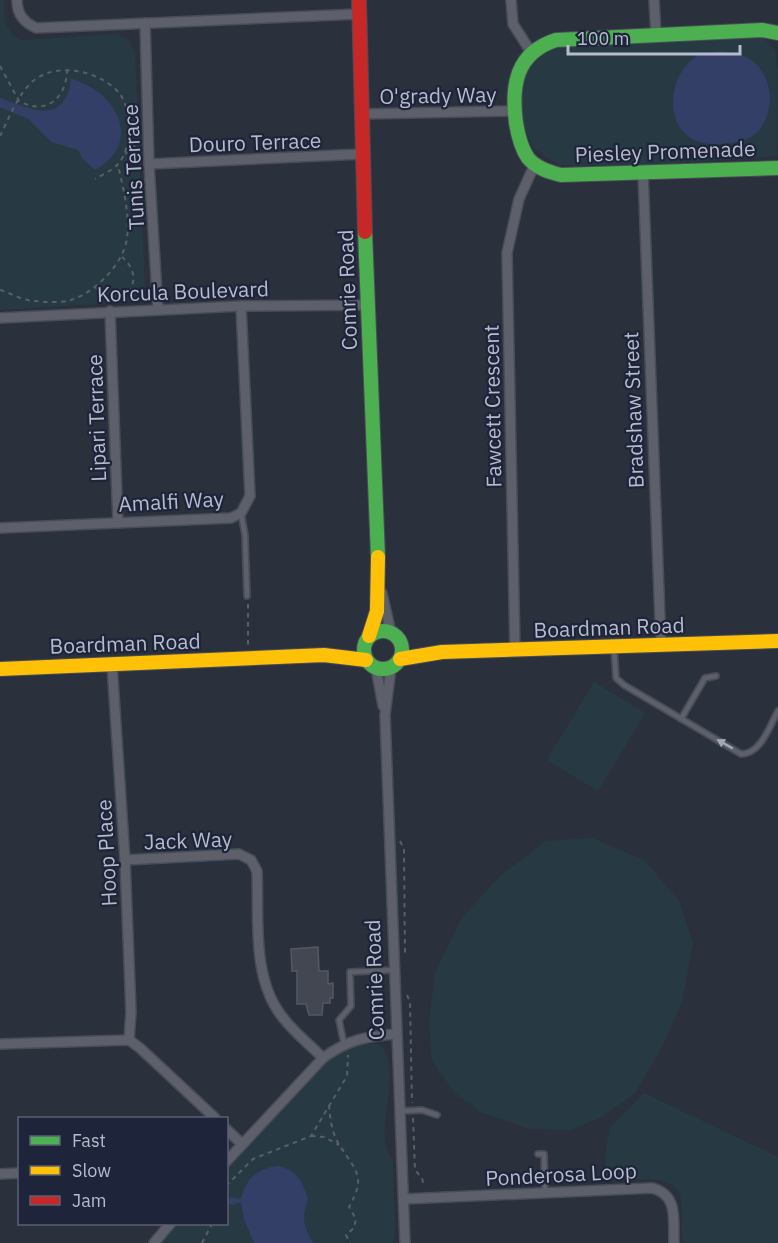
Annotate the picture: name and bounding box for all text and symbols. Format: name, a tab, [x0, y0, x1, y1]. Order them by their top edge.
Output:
scale bar	[568, 18, 740, 56]
text: 100 m	[577, 27, 629, 50]
street label: O'grady Way	[379, 80, 497, 110]
street label: Tunis Terrace	[116, 103, 150, 231]
street label: Douro Terrace	[188, 126, 322, 158]
street label: Piesley Promenade	[574, 134, 756, 168]
street label: Comrie Road	[331, 229, 363, 351]
street label: Korcula Boulevard	[97, 274, 269, 308]
street label: Fawcett Crescent	[477, 324, 507, 488]
street label: Bradshaw Street	[616, 331, 650, 489]
street label: Lipari Terrace	[80, 354, 112, 482]
street label: Amalfi Way	[118, 484, 225, 518]
street label: Boardman Road	[533, 610, 685, 644]
street label: Boardman Road	[49, 626, 201, 660]
one-way arrow	[717, 739, 733, 750]
street label: Hoop Place	[89, 799, 123, 907]
street label: Jack Way	[143, 824, 233, 856]
street label: Comrie Road	[358, 919, 390, 1041]
legend	[18, 1117, 228, 1225]
text: Fast	[72, 1129, 106, 1152]
street label: Ponderosa Loop	[485, 1156, 637, 1192]
text: Slow	[72, 1159, 111, 1182]
text: Jam	[72, 1189, 107, 1212]

